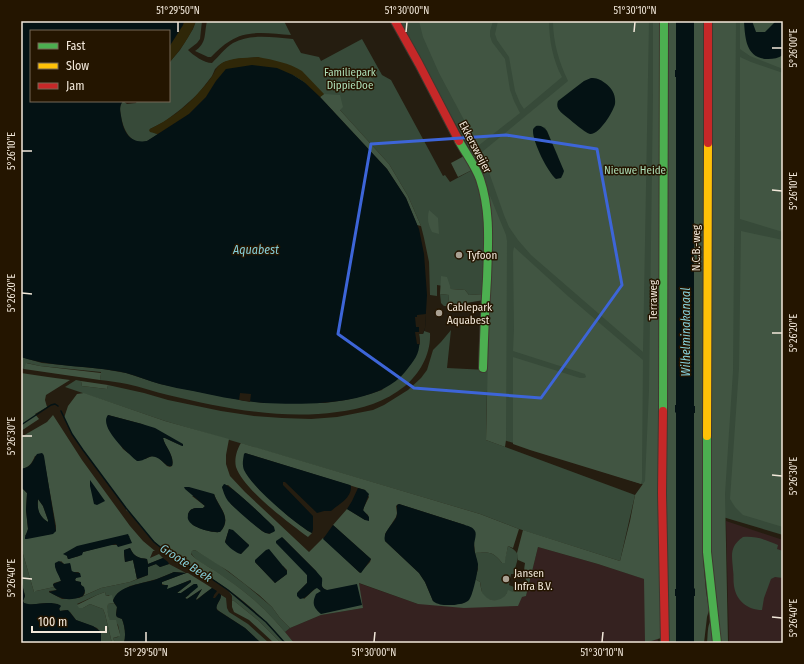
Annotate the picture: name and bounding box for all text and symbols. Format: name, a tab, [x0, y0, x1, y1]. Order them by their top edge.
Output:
text: 51°29'50"N	[156, 5, 200, 17]
text: 51°30'00"N	[385, 5, 429, 17]
text: 51°30'10"N	[613, 5, 657, 17]
text: 5°26'00"E	[788, 28, 800, 68]
legend	[30, 30, 170, 102]
text: Fast	[66, 39, 85, 53]
text: Slow	[66, 59, 89, 73]
park label: Familiepark DippieDoe	[324, 66, 377, 92]
text: Jam	[66, 79, 84, 93]
street label: Ekkersweijer	[456, 119, 494, 175]
text: 5°26'10"E	[6, 132, 18, 170]
park label: Nieuwe Heide	[604, 164, 666, 177]
text: 5°26'10"E	[788, 172, 800, 210]
street label: N.C.B.-weg	[690, 224, 703, 271]
water label: Aquabest	[232, 243, 279, 257]
place label: Tyfoon	[467, 249, 497, 262]
marker: Tyfoon	[454, 250, 464, 260]
text: 5°26'20"E	[6, 274, 18, 312]
street label: Terraweg	[647, 279, 660, 320]
water label: Wilhelminakanaal	[679, 288, 693, 376]
place label: Cablepark Aquabest	[447, 301, 493, 327]
marker: Cablepark Aquabest	[434, 308, 444, 318]
text: 5°26'20"E	[788, 314, 800, 352]
text: 5°26'30"E	[6, 416, 18, 455]
text: 5°26'30"E	[788, 456, 800, 495]
water label: Groote Beek	[157, 541, 215, 585]
text: 5°26'40"E	[6, 558, 18, 597]
place label: Jansen Infra B.V.	[514, 567, 553, 593]
marker: Jansen Infra B.V.	[501, 574, 511, 584]
text: 5°26'40"E	[788, 598, 800, 637]
scale bar	[32, 608, 106, 634]
text: 100 m	[38, 615, 67, 629]
text: 51°29'50"N	[124, 647, 168, 659]
text: 51°30'00"N	[352, 647, 396, 659]
text: 51°30'10"N	[580, 647, 624, 659]

